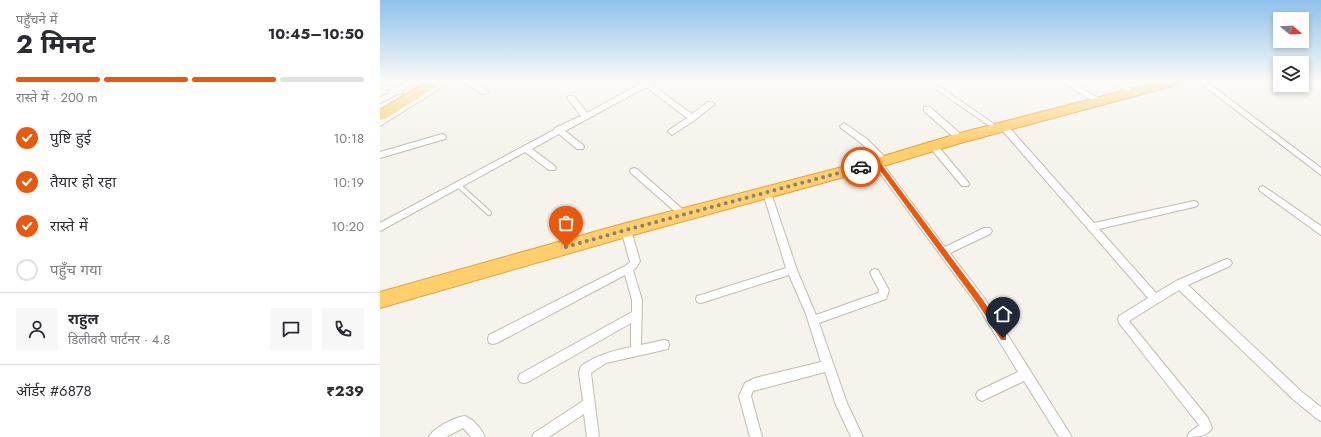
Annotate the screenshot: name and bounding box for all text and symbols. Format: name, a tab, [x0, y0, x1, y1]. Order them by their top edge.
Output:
text: पहुँचने में	[16, 10, 57, 29]
north arrow	[1273, 12, 1309, 48]
map controls	[1273, 12, 1309, 92]
text: 10:45–10:50	[268, 23, 364, 45]
text: 2 मिनट	[16, 25, 95, 63]
button: layers	[1273, 56, 1309, 92]
text: रास्ते में · 200 m	[16, 88, 98, 107]
icon: check	[16, 127, 38, 149]
text: पुष्टि हुई	[50, 127, 91, 149]
text: 10:18	[334, 129, 364, 148]
courier	[841, 147, 881, 187]
icon: car	[850, 156, 872, 178]
icon: check	[16, 171, 38, 193]
text: तैयार हो रहा	[50, 171, 116, 193]
text: 10:19	[333, 173, 364, 192]
pin	[549, 206, 583, 247]
icon: bag	[555, 212, 577, 234]
icon: check	[16, 215, 38, 237]
text: रास्ते में	[50, 215, 88, 237]
text: 10:20	[331, 217, 364, 236]
text: पहुँच गया	[50, 259, 102, 281]
pin	[986, 297, 1020, 338]
icon: home	[992, 303, 1014, 325]
button: person	[16, 308, 58, 350]
text: राहुल	[68, 308, 99, 330]
button: chat	[270, 308, 312, 350]
button: phone	[322, 308, 364, 350]
text: डिलीवरी पार्टनर · 4.8	[68, 330, 170, 349]
text: ऑर्डर #6878	[16, 380, 92, 402]
text: ₹239	[326, 380, 364, 402]

